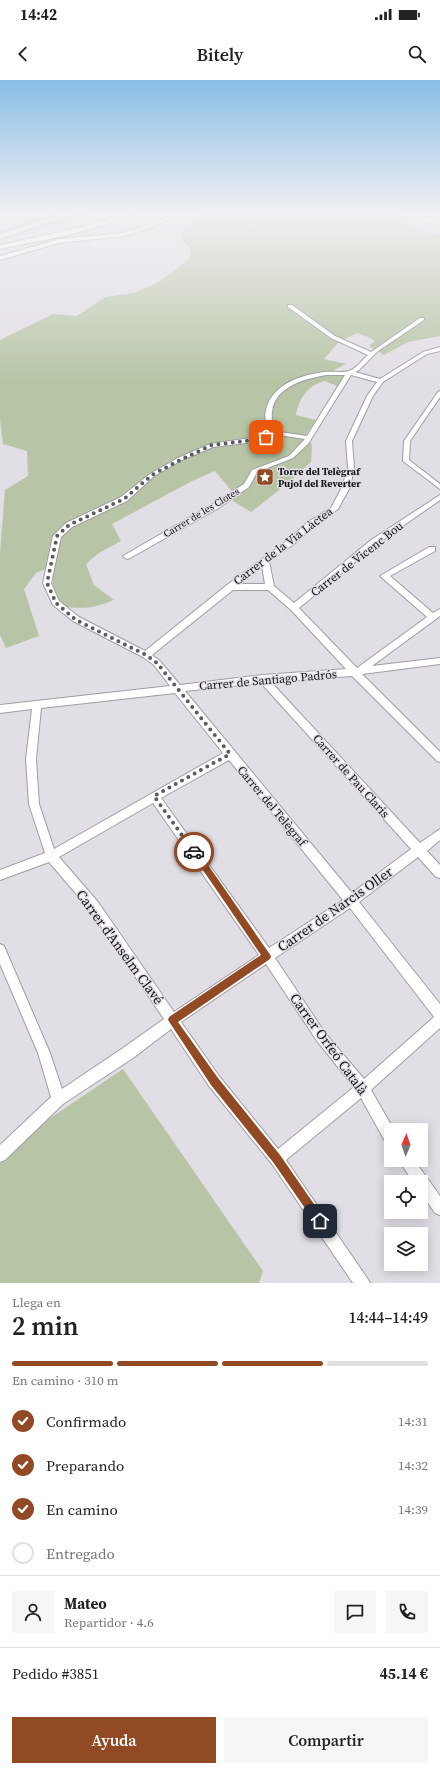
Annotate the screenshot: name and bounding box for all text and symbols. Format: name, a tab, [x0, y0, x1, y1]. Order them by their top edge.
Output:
text: 14:42	[20, 4, 57, 25]
text: Bitely	[197, 42, 243, 67]
icon: back	[12, 43, 34, 65]
icon: search	[406, 43, 428, 65]
pin	[249, 420, 283, 454]
icon: bag	[255, 426, 277, 448]
place label: Torre del Telègraf Pujol del Reverter	[278, 465, 361, 490]
place icon: Torre del Telègraf Pujol del Reverter	[255, 467, 275, 487]
street label: Carrer de les Clotes	[161, 485, 242, 540]
street label: Carrer de la Via Làctea	[230, 503, 337, 589]
street label: Carrer de Vicenc Bou	[307, 518, 407, 600]
street label: Carrer de Santiago Padrós	[198, 666, 338, 694]
street label: Carrer de Pau Claris	[309, 731, 393, 821]
street label: Carrer del Telègraf	[234, 762, 311, 851]
courier	[174, 832, 214, 872]
icon: car	[183, 841, 205, 863]
street label: Carrer de Narcis Oller	[273, 862, 397, 956]
street label: Carrer d'Anselm Clavé	[71, 886, 169, 1008]
street label: Carrer Orfeó Català	[285, 989, 373, 1100]
north arrow	[384, 1123, 428, 1167]
map controls	[384, 1123, 428, 1271]
button: locate	[384, 1175, 428, 1219]
pin	[303, 1204, 337, 1238]
icon: home	[309, 1210, 331, 1232]
button: layers	[384, 1227, 428, 1271]
text: Llega en	[12, 1294, 61, 1311]
text: 14:44–14:49	[349, 1307, 428, 1328]
text: 2 min	[12, 1308, 79, 1344]
text: En camino · 310 m	[12, 1372, 118, 1389]
icon: check	[12, 1410, 34, 1432]
text: Confirmado	[46, 1411, 126, 1432]
text: 14:31	[398, 1413, 428, 1430]
icon: check	[12, 1454, 34, 1476]
text: Preparando	[46, 1455, 124, 1476]
text: 14:32	[398, 1457, 428, 1474]
icon: check	[12, 1498, 34, 1520]
text: En camino	[46, 1499, 118, 1520]
text: 14:39	[398, 1501, 428, 1518]
text: Entregado	[46, 1543, 115, 1564]
button: person	[12, 1591, 54, 1633]
button: chat	[334, 1591, 376, 1633]
button: phone	[386, 1591, 428, 1633]
text: Mateo	[64, 1593, 107, 1614]
text: Repartidor · 4.6	[64, 1614, 154, 1631]
text: Pedido #3851	[12, 1663, 99, 1684]
text: 45.14 €	[380, 1663, 428, 1684]
button: Ayuda	[12, 1717, 216, 1763]
button: Compartir	[224, 1717, 428, 1763]

